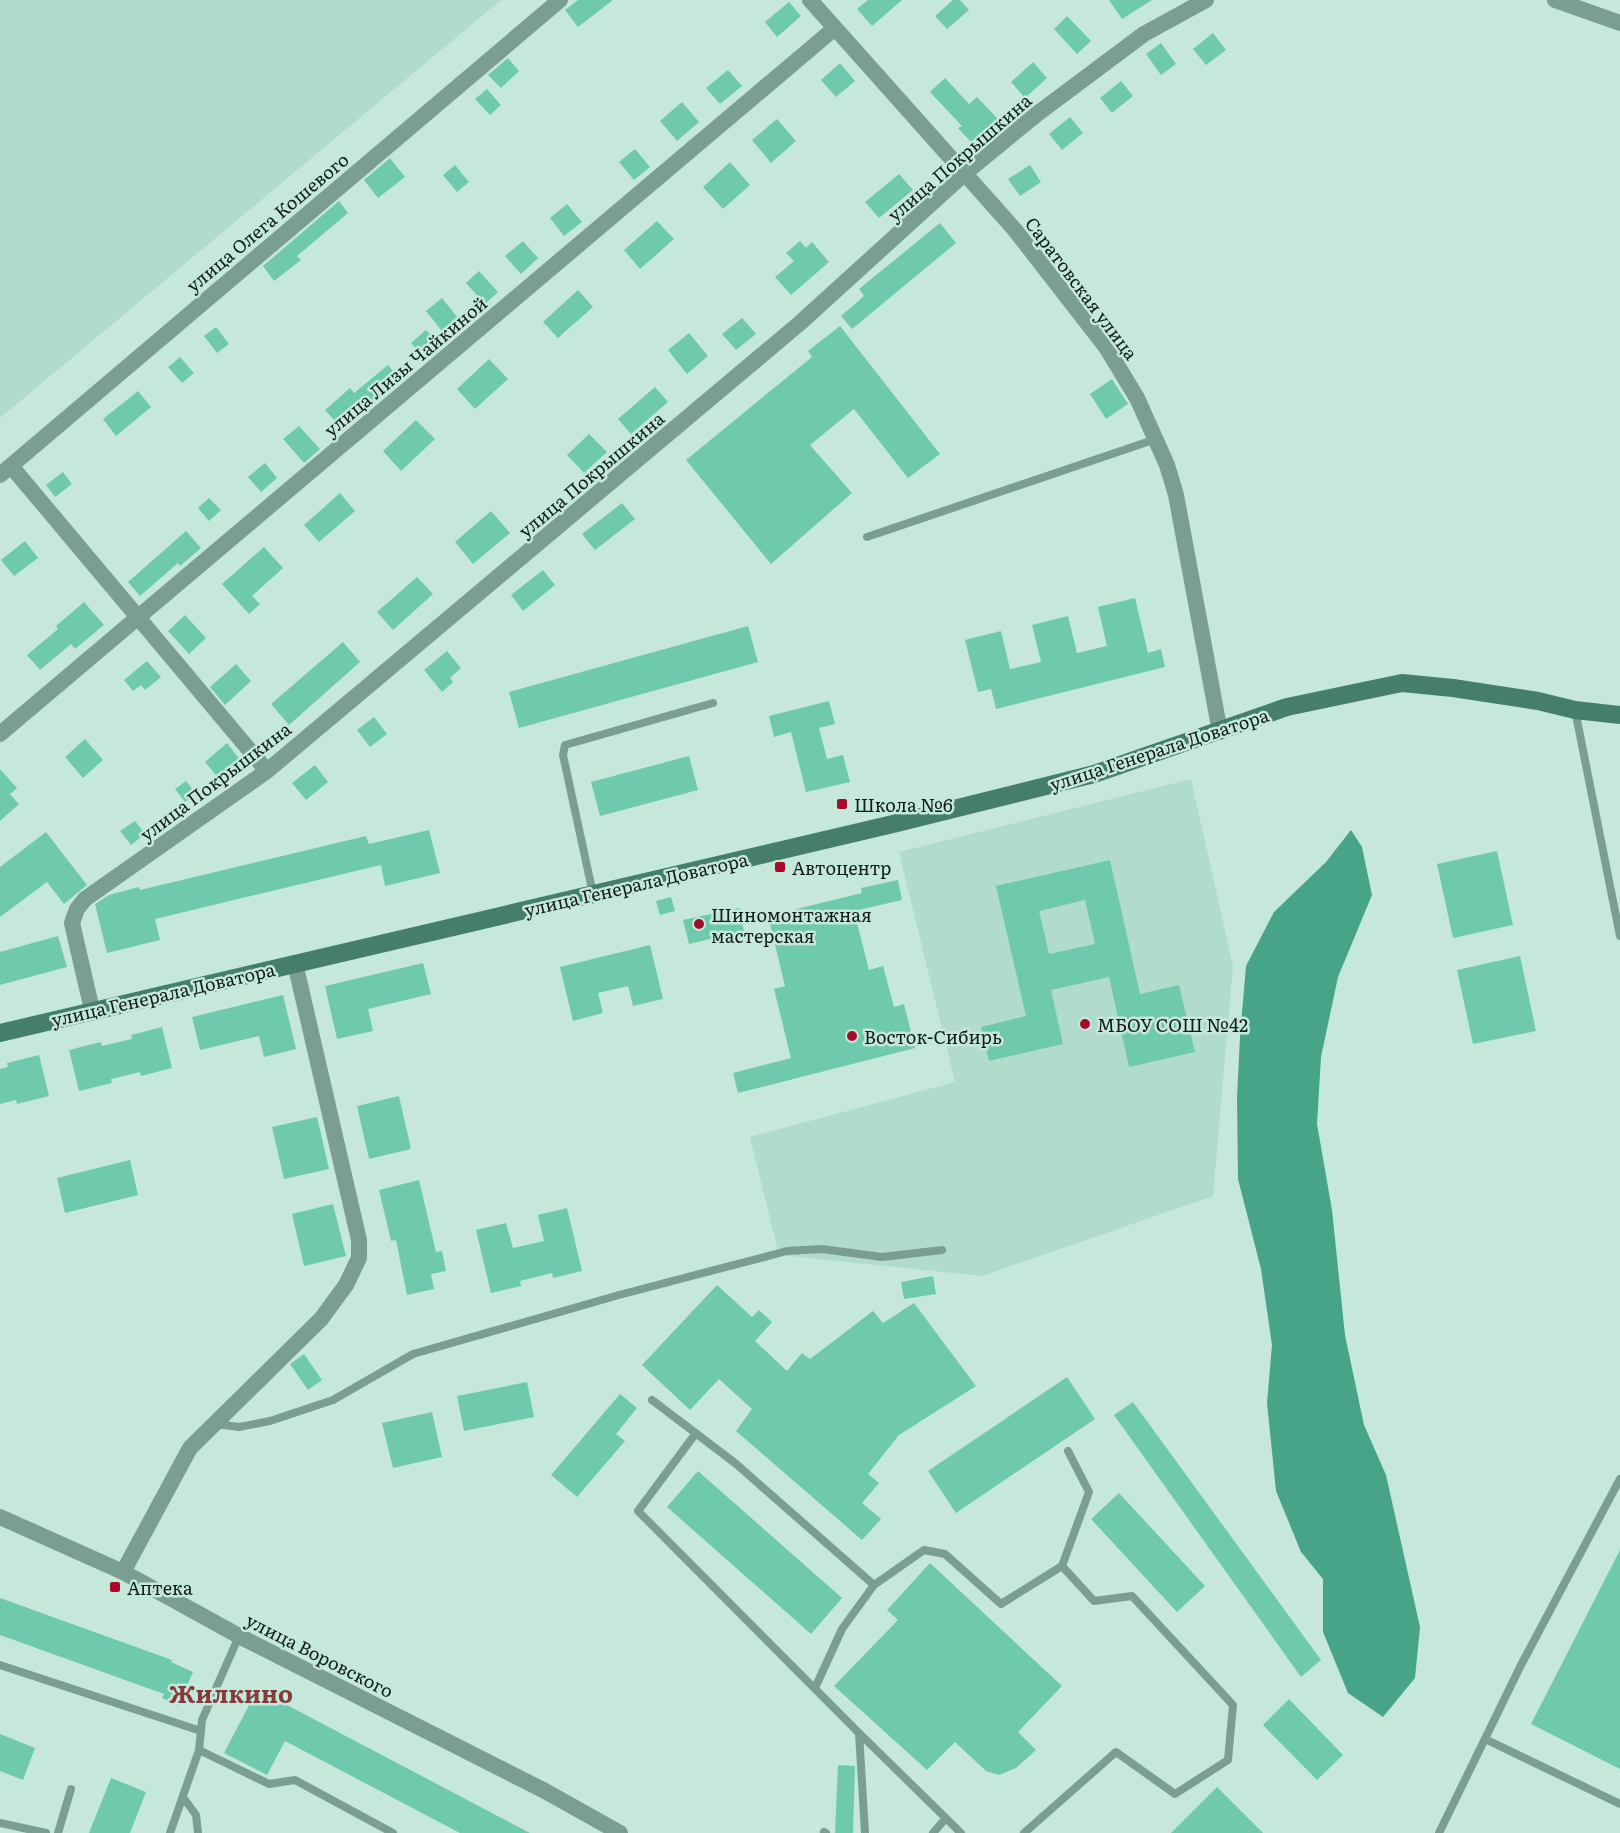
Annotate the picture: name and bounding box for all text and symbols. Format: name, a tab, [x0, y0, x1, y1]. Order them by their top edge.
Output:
street label: улица Покрышкина	[881, 86, 1037, 227]
street label: улица Олега Кошевого	[180, 146, 354, 298]
street label: Саратовская улица	[1019, 211, 1145, 365]
street label: улица Лизы Чайкиной	[317, 289, 493, 443]
street label: улица Покрышкина	[512, 405, 670, 543]
street label: улица Генерала Доватора	[1046, 701, 1272, 797]
street label: улица Покрышкина	[134, 715, 297, 847]
place label: Школа №6	[854, 791, 953, 818]
marker: Школа №6	[835, 797, 849, 811]
street label: улица Генерала Доватора	[521, 845, 751, 923]
place label: Автоцентр	[792, 854, 891, 881]
marker: Автоцентр	[773, 860, 787, 874]
place label: Шиномонтажная мастерская	[711, 901, 872, 949]
marker: Шиномонтажная мастерская	[692, 917, 706, 931]
street label: улица Генерала Доватора	[48, 955, 278, 1033]
place label: МБОУ СОШ №42	[1097, 1011, 1248, 1038]
marker: МБОУ СОШ №42	[1078, 1017, 1092, 1031]
place label: Восток-Сибирь	[864, 1023, 1002, 1050]
marker: Восток-Сибирь	[845, 1029, 859, 1043]
place label: Аптека	[127, 1574, 193, 1601]
marker: Аптека	[108, 1580, 122, 1594]
street label: улица Воровского	[242, 1606, 398, 1704]
district label: Жилкино	[169, 1675, 293, 1710]

